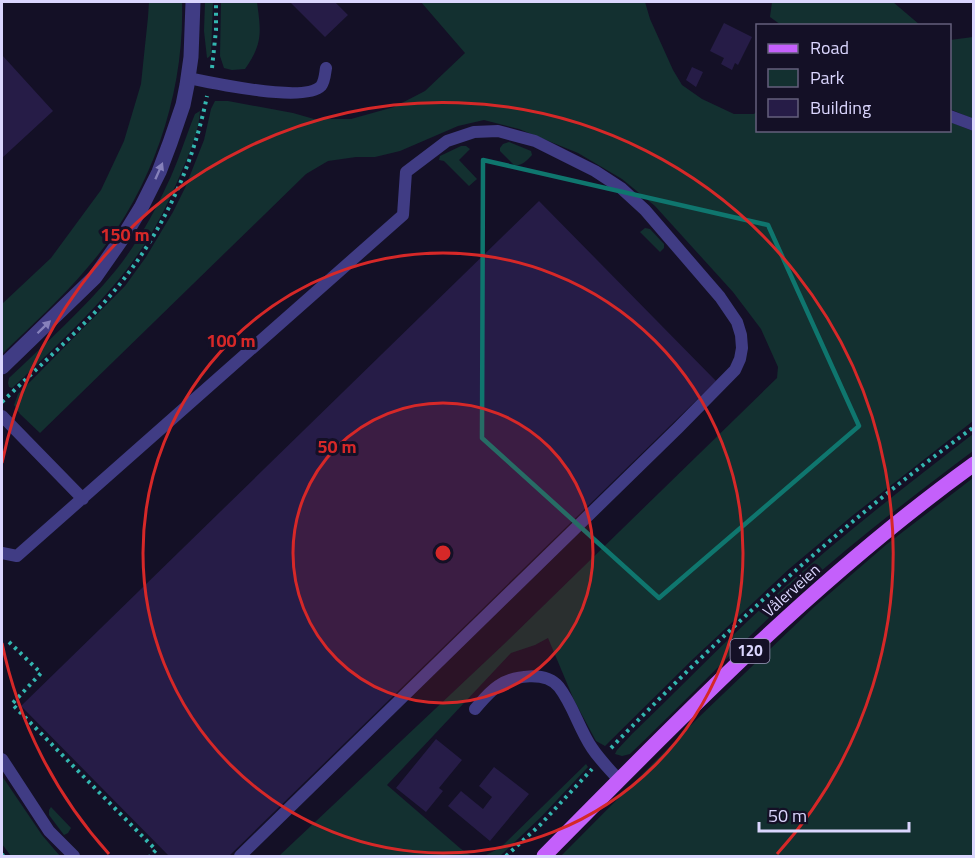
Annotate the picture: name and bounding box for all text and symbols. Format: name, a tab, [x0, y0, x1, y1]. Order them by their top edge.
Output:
legend	[756, 24, 951, 132]
text: Road	[810, 34, 849, 61]
text: Park	[810, 64, 845, 91]
text: Building	[810, 94, 871, 121]
one-way arrow	[154, 163, 163, 180]
text: 150 m	[100, 221, 150, 248]
one-way arrow	[36, 320, 51, 334]
text: 100 m	[206, 327, 256, 354]
text: 50 m	[317, 433, 357, 460]
centre of rings	[433, 543, 453, 563]
street label: Vålerveien	[757, 558, 825, 622]
road number: 120	[730, 639, 770, 663]
scale bar	[759, 795, 909, 833]
text: 50 m	[768, 802, 807, 829]

